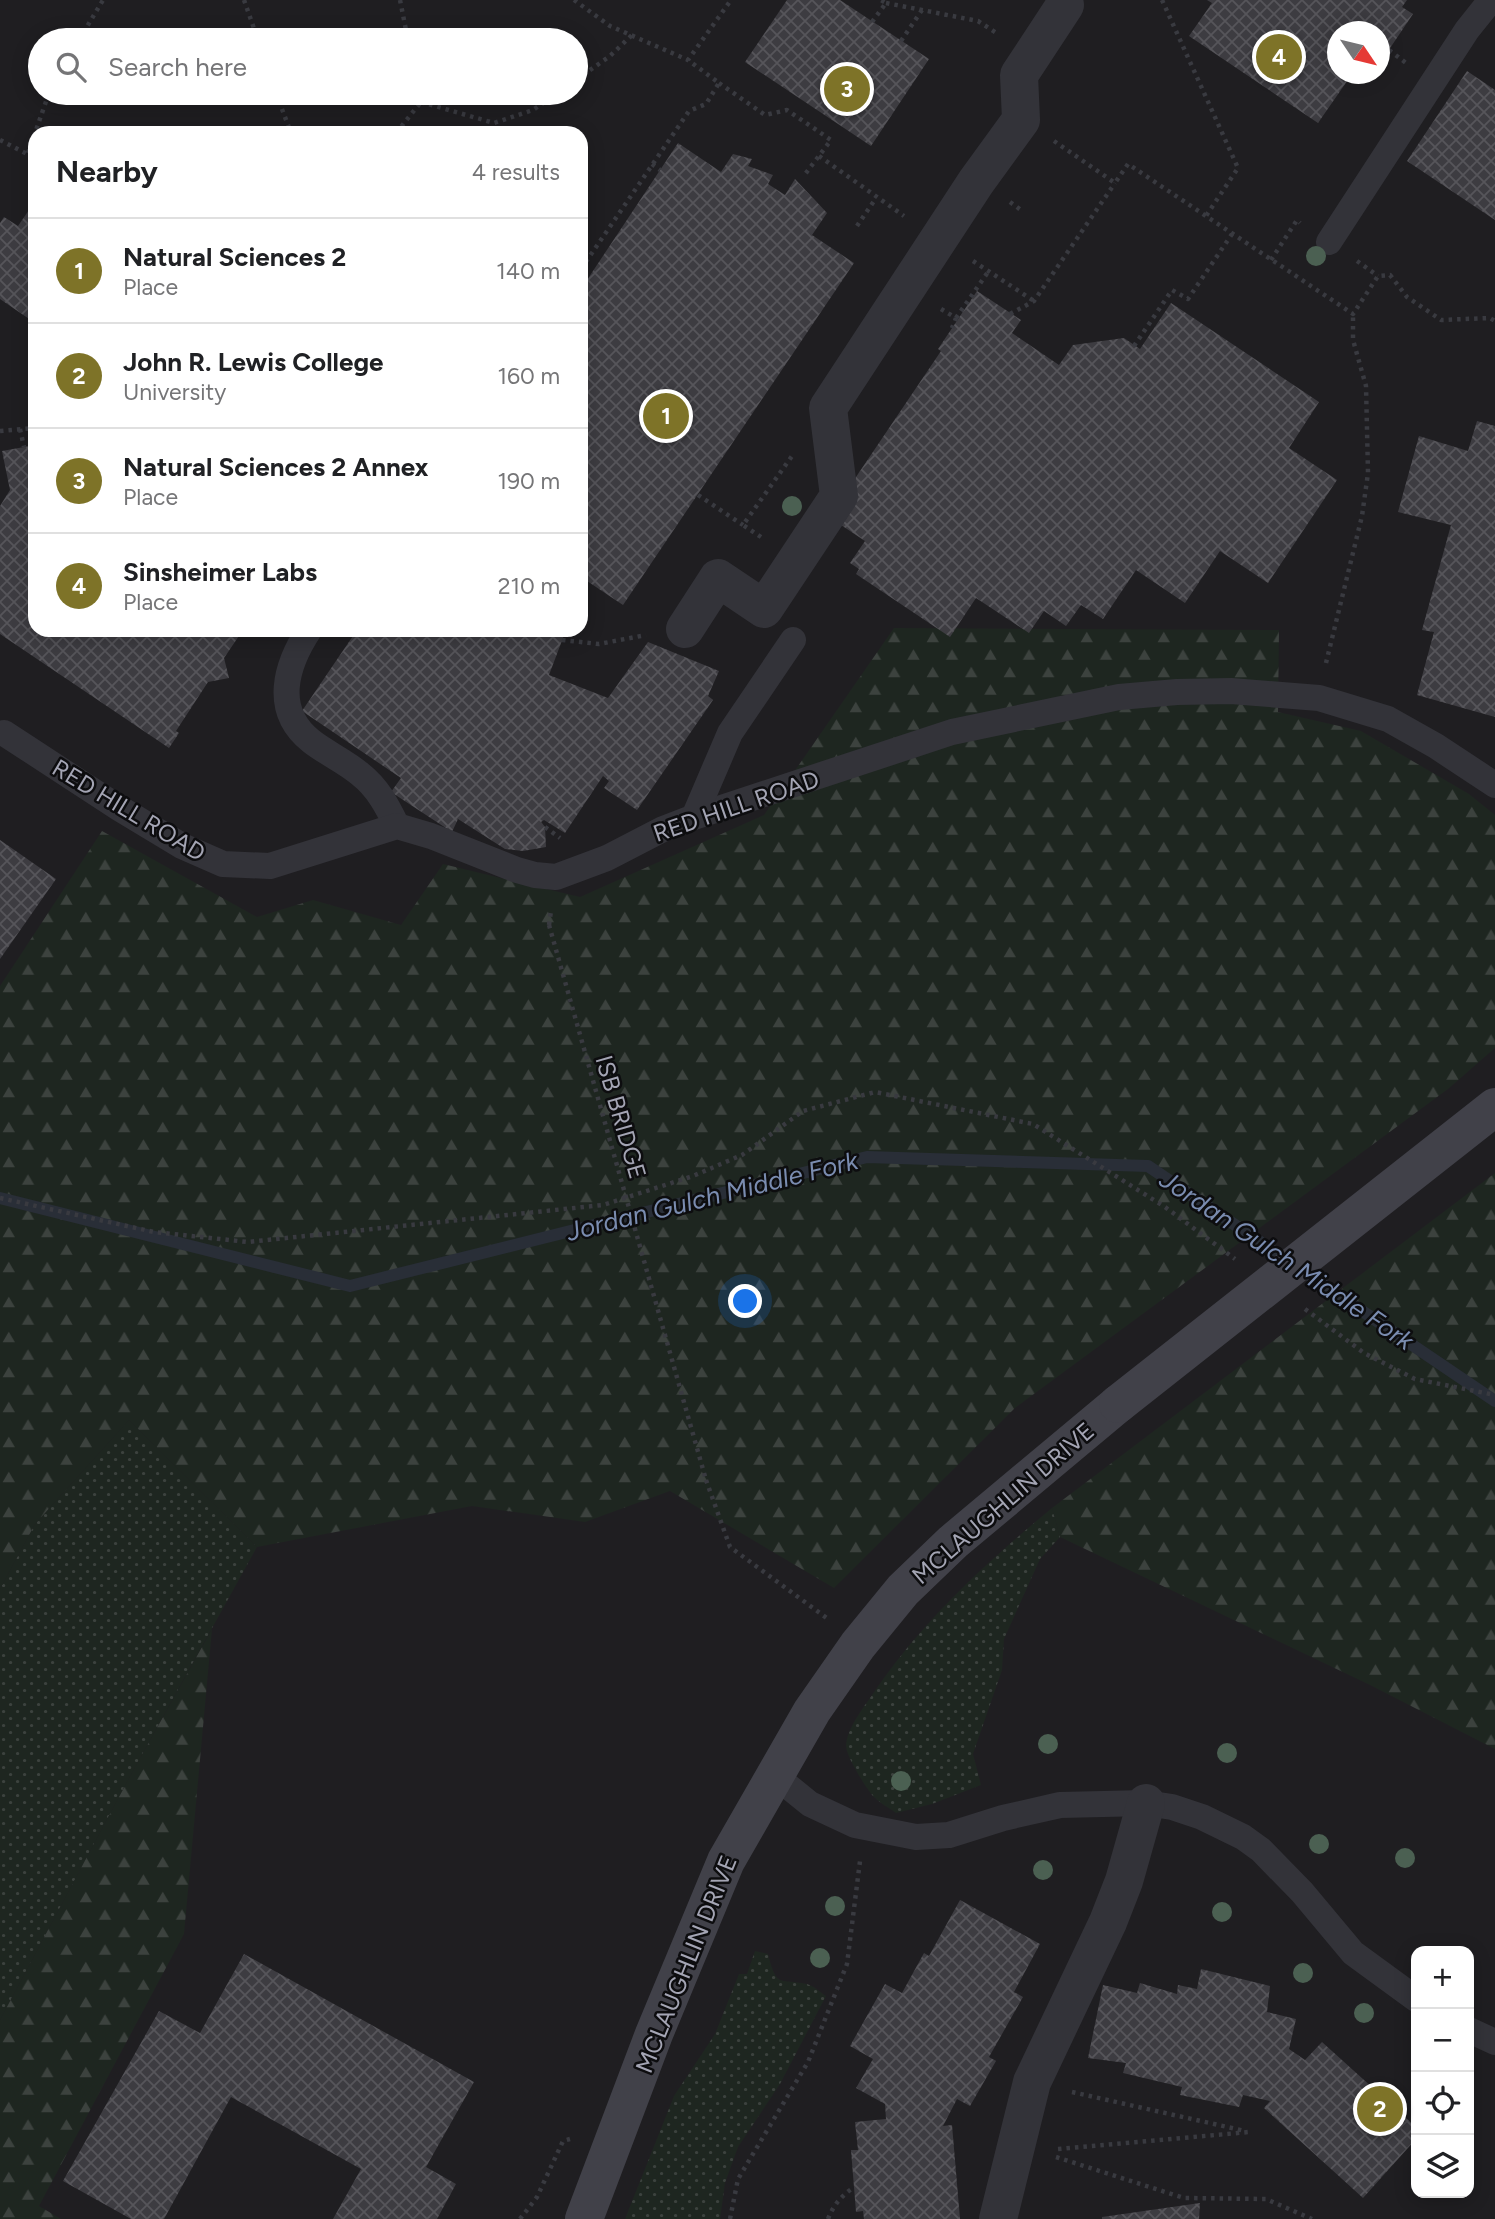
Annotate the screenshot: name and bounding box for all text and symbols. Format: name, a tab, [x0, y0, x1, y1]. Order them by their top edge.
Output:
north arrow	[1327, 21, 1390, 84]
search box	[28, 28, 588, 105]
pin: 4	[1256, 31, 1302, 83]
icon: search	[52, 48, 90, 86]
text: Search here	[108, 51, 247, 83]
pin: 3	[824, 63, 870, 115]
text: Nearby	[56, 153, 158, 190]
text: 4 results	[472, 158, 560, 186]
text: Natural Sciences 2	[123, 241, 346, 273]
text: 1	[74, 257, 84, 285]
text: 140 m	[496, 257, 560, 285]
text: Place	[123, 273, 178, 301]
text: John R. Lewis College	[123, 346, 383, 378]
text: 2	[72, 362, 86, 390]
text: 160 m	[497, 362, 560, 390]
text: University	[123, 378, 226, 406]
pin: 1	[643, 390, 689, 442]
text: Natural Sciences 2 Annex	[123, 451, 429, 483]
text: 3	[73, 467, 85, 495]
text: 190 m	[497, 467, 560, 495]
text: Place	[123, 483, 178, 511]
text: Sinsheimer Labs	[123, 556, 317, 588]
text: 4	[72, 572, 86, 600]
text: 210 m	[498, 572, 560, 600]
text: Place	[123, 588, 178, 616]
street label: RED HILL ROAD	[47, 753, 211, 867]
street label: RED HILL ROAD	[649, 764, 823, 848]
street label: ISB BRIDGE	[590, 1052, 652, 1182]
water label: Jordan Gulch Middle Fork	[562, 1144, 862, 1248]
water label: Jordan Gulch Middle Fork	[1153, 1162, 1421, 1358]
your location	[728, 1284, 762, 1318]
street label: MCLAUGHLIN DRIVE	[906, 1416, 1100, 1590]
street label: MCLAUGHLIN DRIVE	[629, 1851, 743, 2077]
map controls	[1411, 1946, 1474, 2198]
button: +	[1411, 1946, 1474, 2009]
button: −	[1411, 2009, 1474, 2072]
button: locate	[1411, 2072, 1474, 2135]
pin: 2	[1357, 2083, 1403, 2135]
button: layers	[1411, 2135, 1474, 2198]

